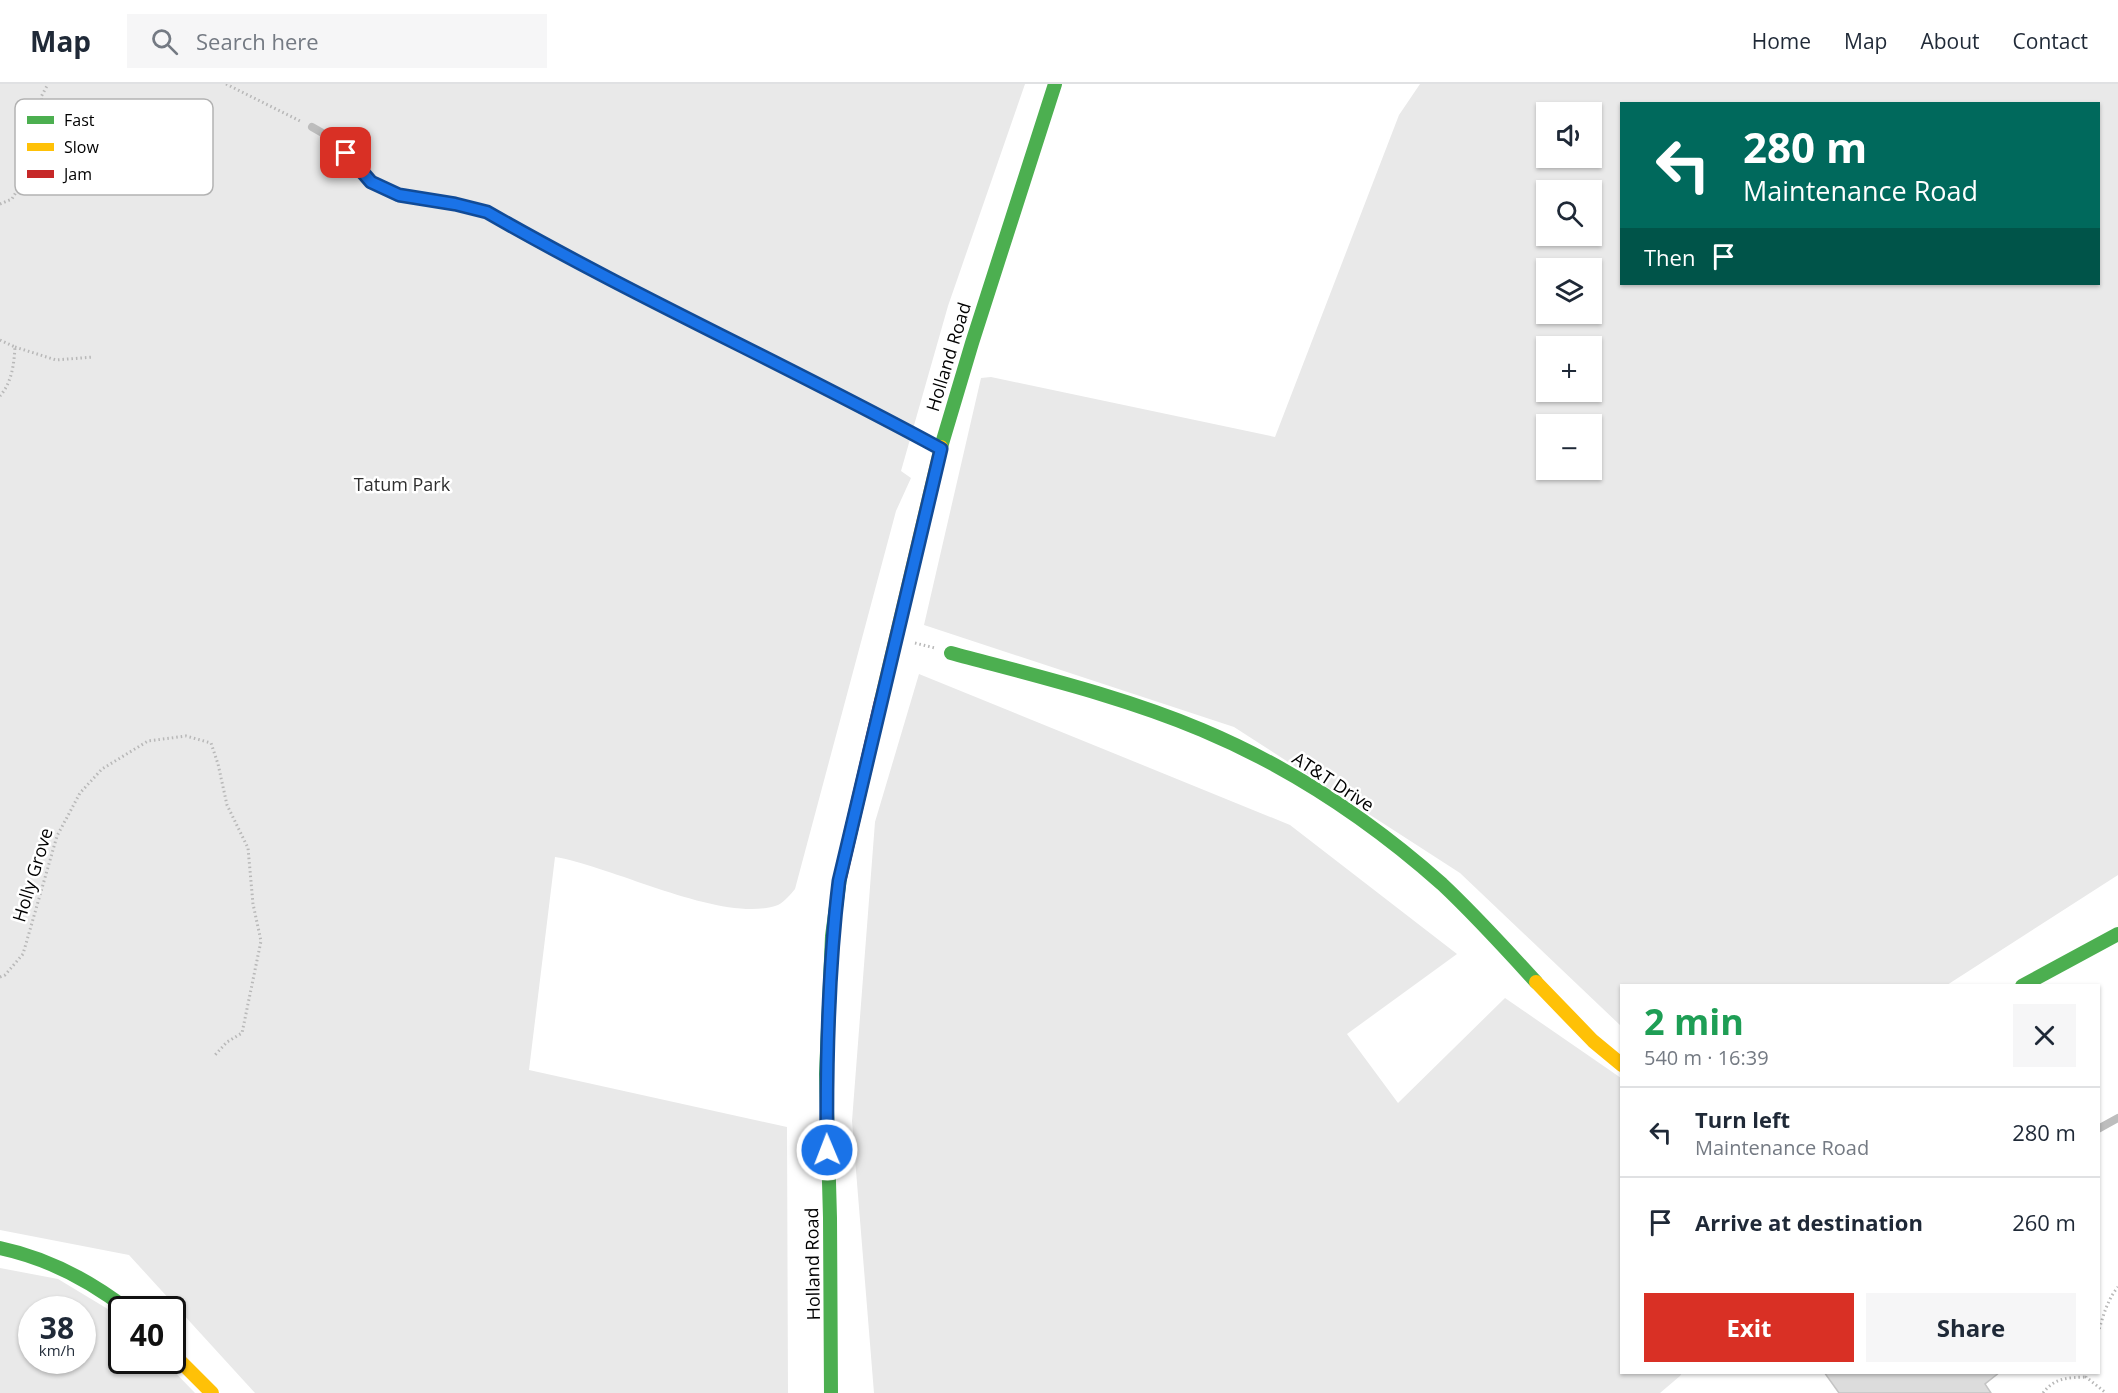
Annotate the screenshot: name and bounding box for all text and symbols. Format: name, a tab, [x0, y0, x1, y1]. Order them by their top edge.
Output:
search box	[127, 14, 547, 68]
text: Map	[30, 22, 91, 60]
icon: search	[148, 25, 181, 58]
text: Search here	[196, 26, 319, 56]
text: Home	[1752, 27, 1811, 55]
text: Map	[1844, 27, 1887, 55]
text: About	[1920, 27, 1980, 55]
text: Contact	[2013, 27, 2088, 55]
legend	[15, 99, 213, 195]
map controls	[1536, 102, 1602, 480]
button: sound	[1536, 102, 1602, 168]
text: Fast	[64, 109, 95, 131]
text: 280 m	[1743, 118, 1867, 175]
icon: left	[1644, 126, 1722, 204]
pin	[320, 127, 371, 178]
text: Slow	[64, 136, 99, 158]
icon: arrive	[329, 136, 362, 169]
text: Jam	[62, 163, 92, 185]
text: Maintenance Road	[1743, 172, 1978, 209]
button: search	[1536, 180, 1602, 246]
icon: arrive	[1707, 240, 1740, 273]
text: Then	[1644, 242, 1695, 272]
button: layers	[1536, 258, 1602, 324]
street label: Holland Road	[920, 299, 976, 414]
button: +	[1536, 336, 1602, 402]
button: −	[1536, 414, 1602, 480]
park label: Tatum Park	[354, 472, 451, 496]
street label: AT&T Drive	[1288, 746, 1379, 817]
street label: Holly Grove	[6, 825, 58, 925]
text: 2 min	[1644, 997, 1744, 1046]
button: close	[2013, 1004, 2076, 1067]
text: 540 m · 16:39	[1644, 1044, 1769, 1071]
text: Turn left	[1695, 1104, 1790, 1134]
icon: left	[1644, 1116, 1677, 1149]
text: 280 m	[2012, 1117, 2076, 1147]
position arrow	[795, 1118, 859, 1182]
text: Maintenance Road	[1695, 1134, 1869, 1161]
icon: arrive	[1644, 1206, 1677, 1239]
street label: Holland Road	[799, 1207, 825, 1321]
text: Arrive at destination	[1695, 1207, 1923, 1237]
text: 260 m	[2012, 1207, 2076, 1237]
button: Exit	[1644, 1293, 1854, 1362]
button: Share	[1866, 1293, 2076, 1362]
speed limit sign: 40	[108, 1296, 186, 1374]
text: 38	[40, 1307, 74, 1348]
text: km/h	[39, 1340, 75, 1360]

